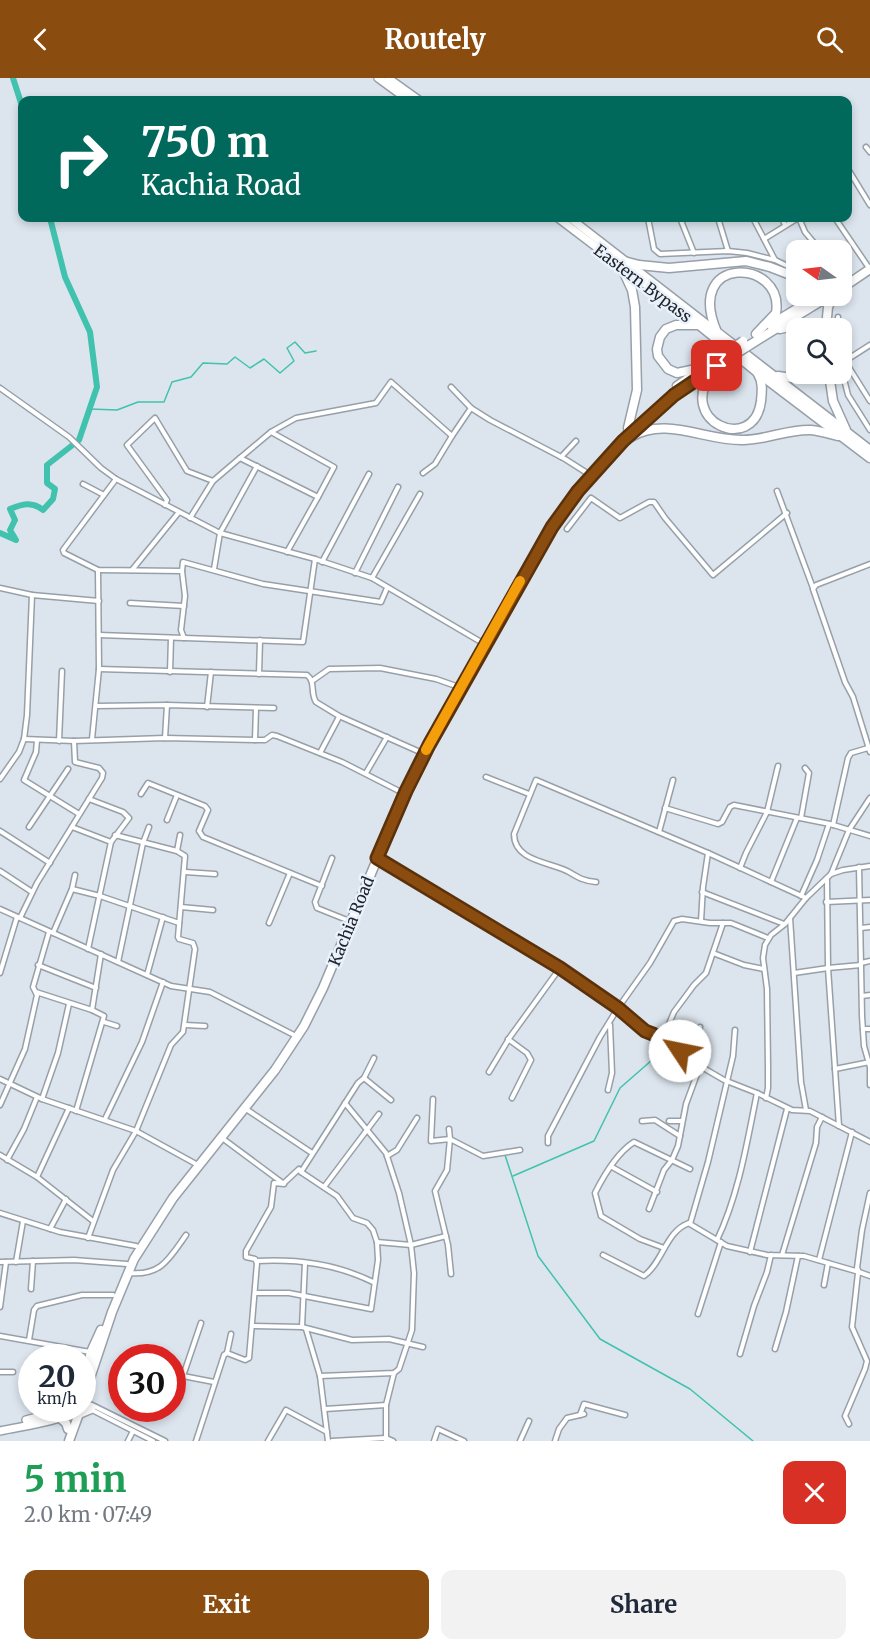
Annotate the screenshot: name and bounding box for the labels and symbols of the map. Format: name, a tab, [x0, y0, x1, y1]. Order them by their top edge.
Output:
street label: Eastern Bypass	[590, 240, 696, 326]
north arrow	[786, 240, 852, 306]
pin	[691, 340, 742, 391]
street label: Kachia Road	[324, 873, 378, 969]
position arrow	[648, 1019, 712, 1083]
speed limit sign: 30	[108, 1344, 186, 1422]

